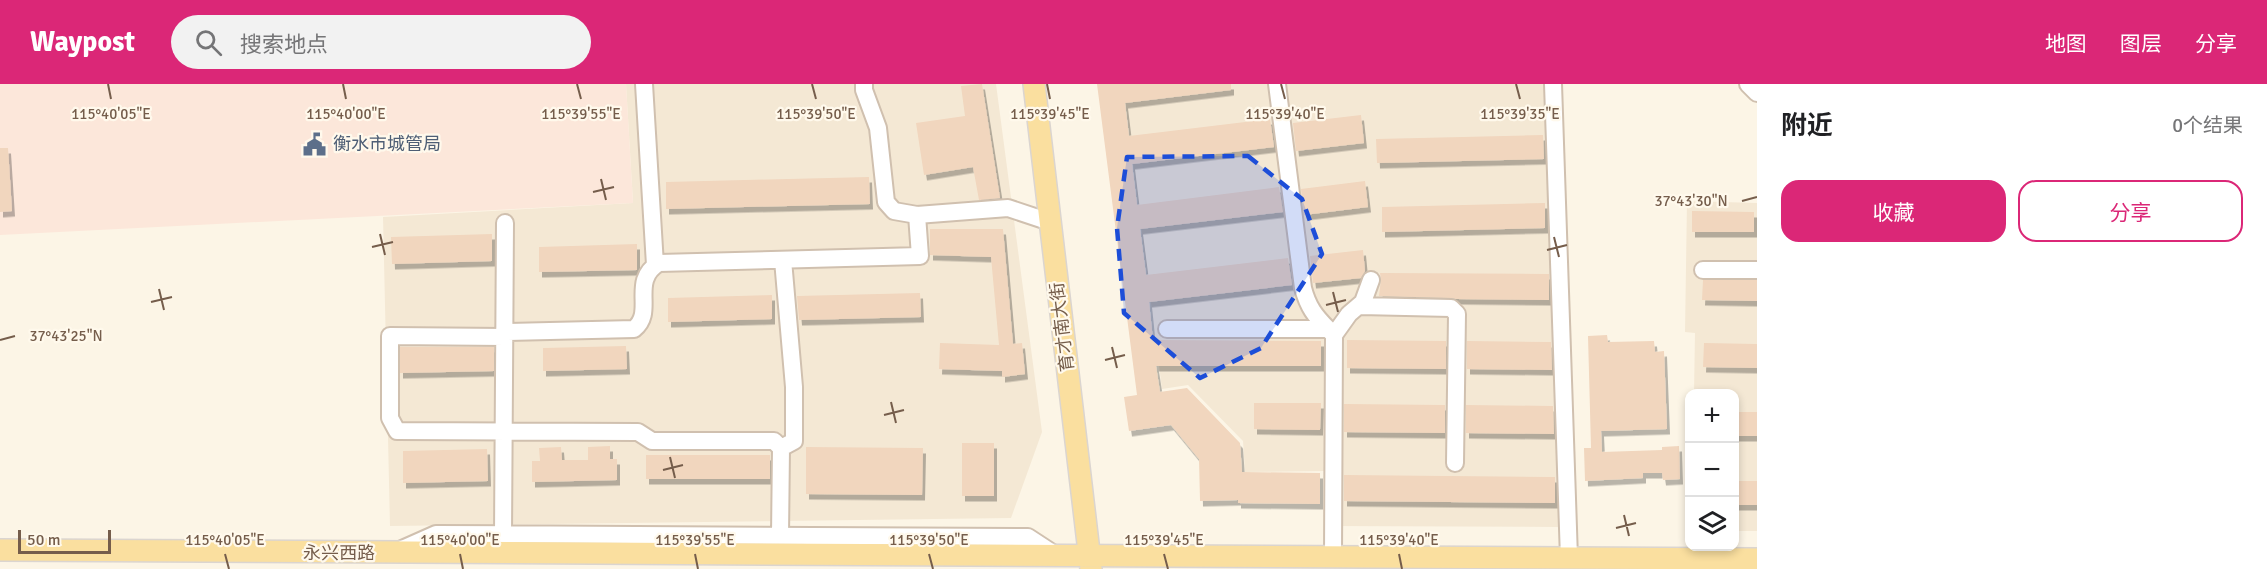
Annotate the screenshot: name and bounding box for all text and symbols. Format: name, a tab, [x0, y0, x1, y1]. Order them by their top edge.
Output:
search box	[171, 15, 591, 69]
text: Waypost	[30, 25, 135, 59]
icon: search	[192, 26, 225, 59]
text: 搜索地点	[240, 31, 328, 58]
text: 地图	[2045, 31, 2087, 57]
text: 图层	[2120, 31, 2162, 57]
text: 分享	[2195, 31, 2237, 57]
text: 115°40'05"E	[71, 105, 151, 123]
text: 115°40'00"E	[306, 105, 386, 123]
text: 115°39'55"E	[541, 105, 621, 123]
text: 115°39'50"E	[776, 105, 856, 123]
text: 115°39'45"E	[1010, 105, 1090, 123]
text: 115°39'40"E	[1245, 105, 1325, 123]
text: 115°39'35"E	[1480, 105, 1560, 123]
text: 附近	[1781, 110, 1833, 142]
text: 0个结果	[2172, 113, 2243, 138]
public building icon: 衡水市城管局	[302, 131, 328, 157]
place label: 衡水市城管局	[333, 133, 441, 155]
button: 收藏	[1781, 180, 2006, 242]
button: 分享	[2018, 180, 2243, 242]
text: 37°43'30"N	[1654, 192, 1728, 210]
street label: 育才南大街	[1046, 281, 1078, 373]
text: 37°43'25"N	[29, 327, 103, 345]
map controls	[1685, 389, 1739, 551]
button: +	[1685, 389, 1739, 443]
button: −	[1685, 443, 1739, 497]
button: layers	[1685, 497, 1739, 551]
scale bar	[18, 527, 111, 554]
text: 50 m	[27, 530, 61, 550]
text: 115°40'05"E	[185, 531, 265, 549]
text: 115°40'00"E	[420, 531, 500, 549]
text: 115°39'55"E	[655, 531, 735, 549]
text: 115°39'50"E	[889, 531, 969, 549]
text: 115°39'45"E	[1124, 531, 1204, 549]
text: 115°39'40"E	[1359, 531, 1439, 549]
street label: 永兴西路	[303, 542, 375, 564]

